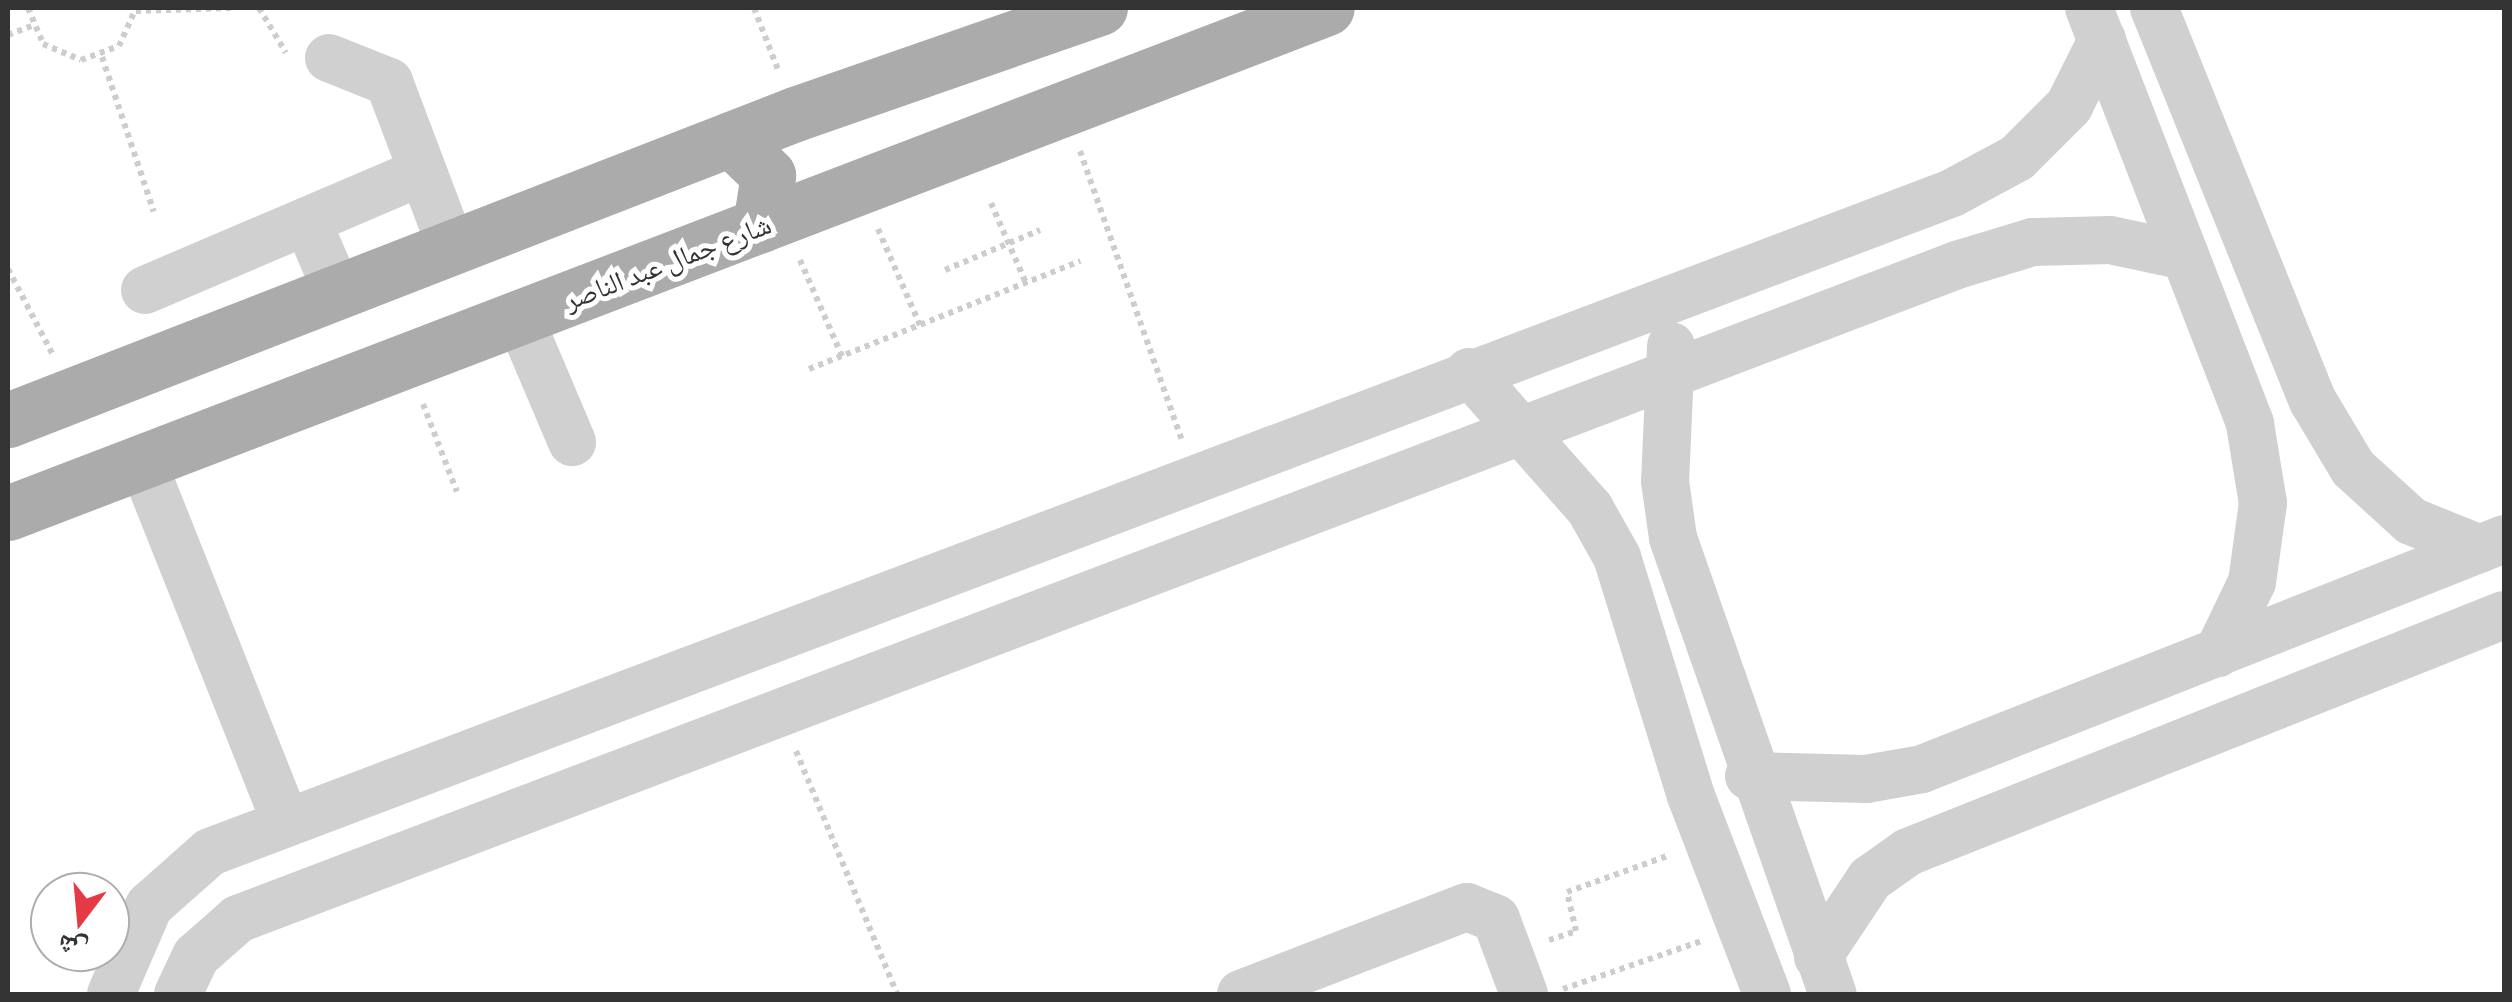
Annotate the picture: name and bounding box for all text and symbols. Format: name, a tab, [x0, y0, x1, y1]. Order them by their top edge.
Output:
street label: شارع جمال عبد الناصر	[559, 206, 775, 316]
north arrow	[30, 872, 130, 972]
text: ش	[53, 928, 91, 969]

